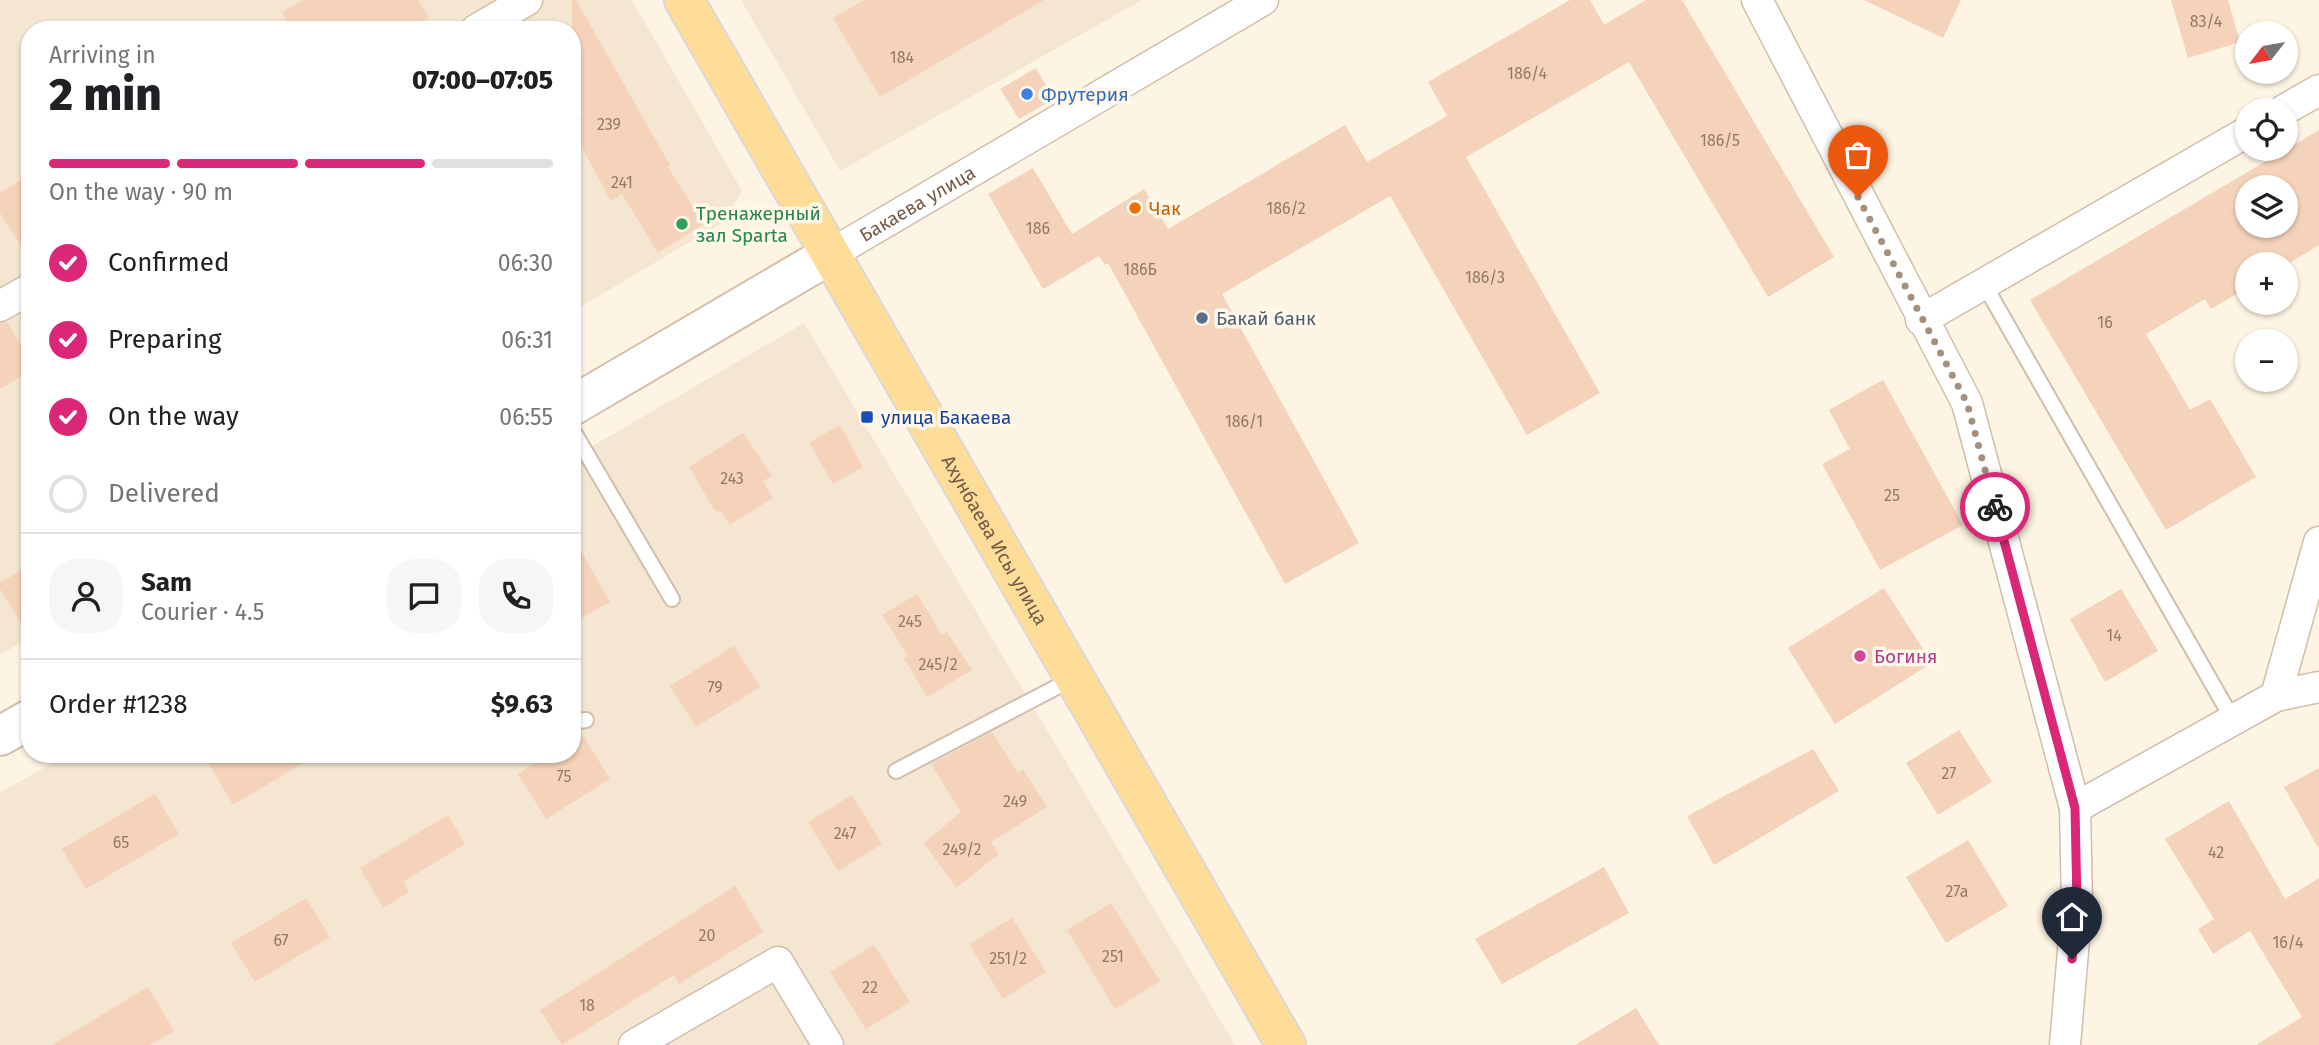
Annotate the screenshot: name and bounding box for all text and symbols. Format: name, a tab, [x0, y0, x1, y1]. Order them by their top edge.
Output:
house number: 83/4	[2190, 12, 2223, 31]
north arrow	[2235, 21, 2298, 84]
map controls	[2235, 21, 2298, 392]
text: Arriving in	[49, 41, 156, 69]
house number: 184	[890, 48, 915, 67]
house number: 186/4	[1507, 64, 1547, 83]
text: 07:00–07:05	[412, 65, 553, 96]
text: 2 min	[49, 67, 162, 122]
place label: Фрутерия	[1041, 83, 1129, 106]
marker: Фрутерия	[1019, 86, 1035, 102]
button: locate	[2235, 98, 2298, 161]
house number: 239	[597, 115, 621, 134]
pin	[1828, 125, 1888, 197]
house number: 186/5	[1700, 131, 1740, 150]
icon: bag	[1839, 136, 1877, 174]
street label: Бакаева улица	[855, 160, 979, 246]
house number: 241	[611, 173, 633, 192]
button: layers	[2235, 175, 2298, 238]
text: On the way · 90 m	[49, 178, 233, 206]
place label: Чак	[1149, 197, 1181, 220]
house number: 186/2	[1266, 199, 1306, 218]
marker: Чак	[1127, 200, 1143, 216]
place label: Тренажерный зал Sparta	[696, 202, 821, 247]
marker: Тренажерный зал Sparta	[674, 216, 690, 232]
house number: 186	[1026, 219, 1050, 238]
icon: check	[49, 244, 87, 282]
text: Confirmed	[108, 247, 229, 278]
text: 06:30	[498, 249, 553, 277]
button: +	[2235, 252, 2298, 315]
house number: 186Б	[1123, 260, 1157, 279]
house number: 186/3	[1465, 268, 1505, 287]
place label: Бакай банк	[1216, 307, 1316, 330]
marker: Бакай банк	[1194, 310, 1210, 326]
house number: 16	[2097, 313, 2113, 332]
icon: check	[49, 321, 87, 359]
text: Preparing	[108, 324, 221, 355]
text: 06:31	[501, 326, 553, 354]
button: −	[2235, 329, 2298, 392]
icon: check	[49, 398, 87, 436]
text: On the way	[108, 401, 239, 432]
text: 06:55	[499, 403, 553, 431]
place label: улица Бакаева	[881, 406, 1011, 429]
marker: улица Бакаева	[859, 409, 875, 425]
house number: 186/1	[1225, 412, 1263, 431]
street label: Ахунбаева Исы улица	[937, 451, 1053, 629]
house number: 243	[720, 469, 744, 488]
courier	[1960, 472, 2030, 542]
text: Delivered	[108, 478, 220, 509]
house number: 25	[1884, 486, 1900, 505]
icon: bike	[1976, 488, 2014, 526]
button: person	[49, 559, 123, 633]
button: chat	[387, 559, 461, 633]
button: phone	[479, 559, 553, 633]
text: Sam	[141, 567, 192, 598]
text: Courier · 4.5	[141, 598, 264, 626]
house number: 245	[898, 612, 922, 631]
house number: 14	[2106, 626, 2122, 645]
place label: Богиня	[1874, 645, 1937, 668]
marker: Богиня	[1852, 648, 1868, 664]
house number: 245/2	[918, 655, 958, 674]
house number: 79	[707, 678, 723, 697]
text: Order #1238	[49, 689, 188, 720]
text: $9.63	[491, 689, 553, 720]
house number: 27	[1942, 764, 1956, 783]
house number: 75	[557, 767, 571, 786]
house number: 249	[1003, 792, 1027, 811]
house number: 247	[834, 824, 856, 843]
house number: 65	[113, 833, 129, 852]
house number: 249/2	[942, 840, 982, 859]
house number: 42	[2208, 843, 2224, 862]
house number: 27а	[1945, 882, 1969, 901]
pin	[2042, 887, 2102, 959]
icon: home	[2053, 898, 2091, 936]
house number: 20	[699, 926, 715, 945]
house number: 67	[273, 931, 289, 950]
house number: 16/4	[2272, 933, 2304, 952]
house number: 251	[1102, 947, 1124, 966]
house number: 251/2	[989, 949, 1027, 968]
house number: 22	[862, 978, 878, 997]
house number: 18	[579, 996, 595, 1015]

